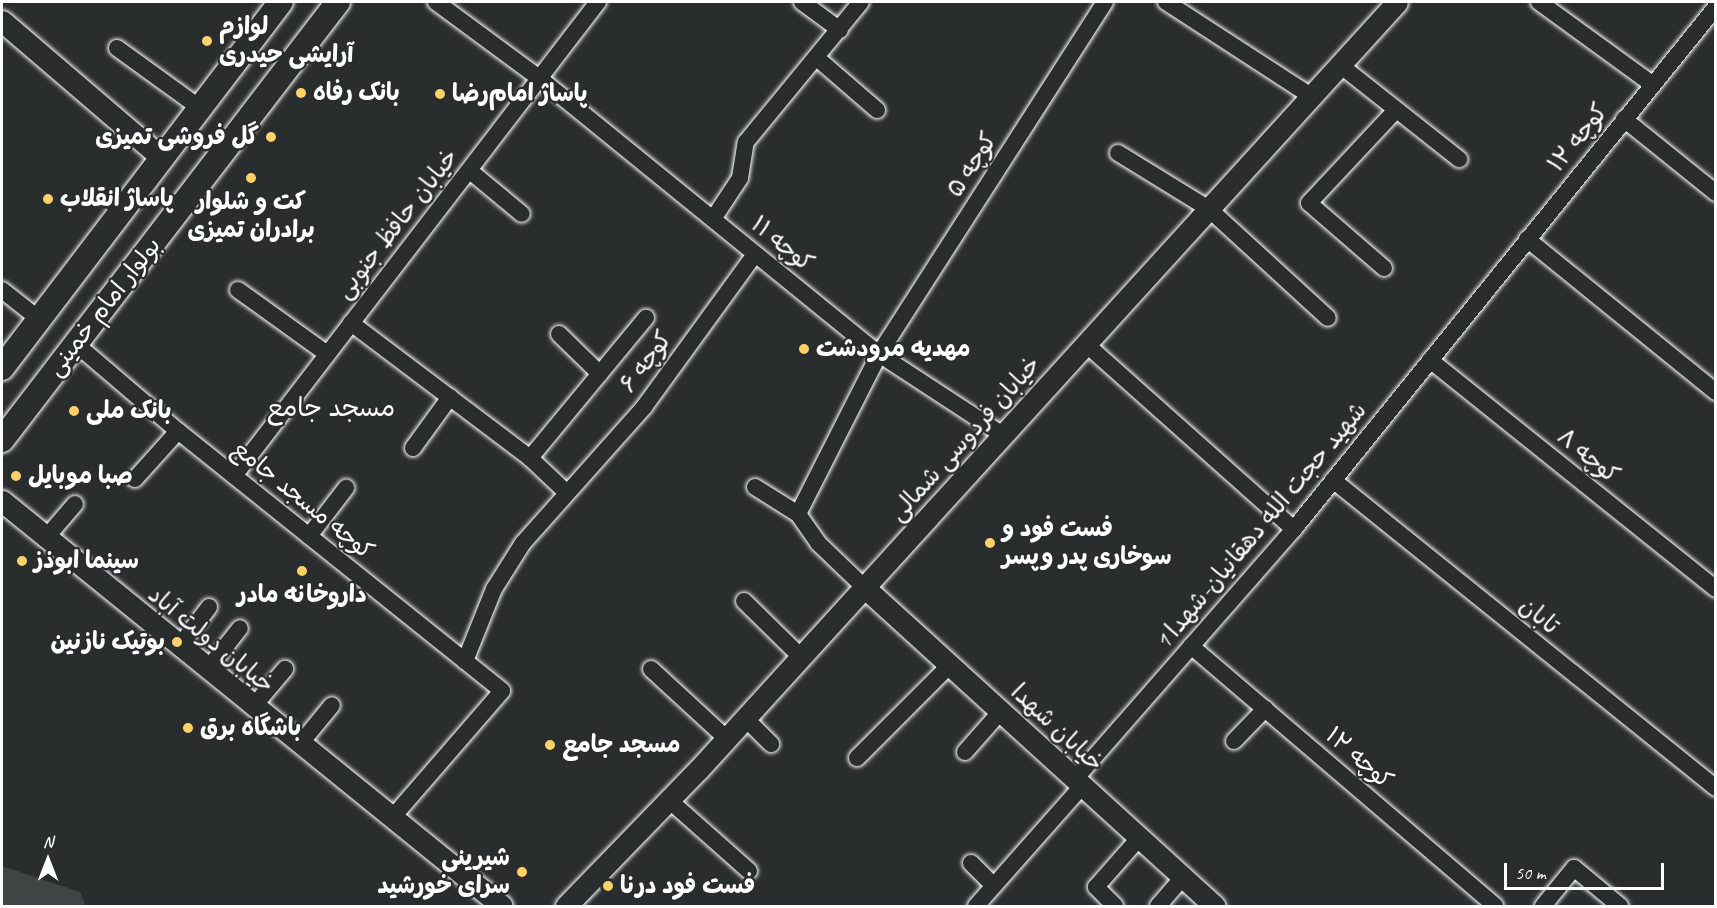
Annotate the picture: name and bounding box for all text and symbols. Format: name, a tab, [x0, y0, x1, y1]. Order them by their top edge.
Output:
place label: لوازم آرایشی حیدری	[219, 13, 353, 69]
marker: لوازم آرایشی حیدری	[200, 34, 214, 48]
place label: بانک رفاه	[313, 79, 400, 107]
place label: پاساژ امام‌رضا	[452, 80, 587, 108]
marker: بانک رفاه	[294, 86, 308, 100]
marker: پاساژ امام‌رضا	[433, 87, 447, 101]
street label: کوچه ۱۲	[1542, 98, 1614, 178]
place label: گل فروشی تمیزی	[95, 123, 259, 151]
street label: کوچه ۵	[940, 127, 1004, 203]
marker: گل فروشی تمیزی	[264, 130, 278, 144]
street label: خیابان حافظ جنوبی	[330, 143, 464, 305]
marker: کت و شلوار برادران تمیزی	[244, 171, 258, 185]
place label: پاساژ انقلاب	[60, 185, 174, 213]
place label: کت و شلوار برادران تمیزی	[187, 188, 315, 244]
marker: پاساژ انقلاب	[41, 192, 55, 206]
street label: کوچه ۱۱	[745, 210, 819, 278]
street label: بولوار امام خمینی	[41, 232, 167, 382]
street label: کوچه ۶	[614, 326, 678, 398]
place label: مهدیه مرودشت	[816, 335, 970, 363]
marker: مهدیه مرودشت	[797, 342, 811, 356]
street label: خیابان فردوسی شمالی	[883, 351, 1047, 527]
district label: مسجد جامع	[267, 392, 395, 424]
place label: بانک ملی	[86, 397, 171, 425]
street label: شهید حجت الله دهقانیان-شهدا 1	[1149, 397, 1373, 655]
marker: بانک ملی	[67, 404, 81, 418]
street label: کوچه ۸	[1551, 422, 1625, 490]
street label: کوچه مسجد جامع	[227, 434, 379, 566]
place label: صبا موبایل	[28, 462, 133, 490]
marker: صبا موبایل	[9, 469, 23, 483]
place label: فست فود و سوخاری پدر وپسر	[1002, 515, 1172, 571]
marker: فست فود و سوخاری پدر وپسر	[983, 536, 997, 550]
place label: سینما ابوذز	[34, 547, 139, 575]
marker: سینما ابوذز	[15, 554, 29, 568]
marker: داروخانه مادر	[295, 564, 309, 578]
street label: خیابان دولت آباد	[142, 580, 280, 700]
place label: داروخانه مادر	[237, 581, 367, 609]
street label: تابان	[1513, 591, 1565, 641]
place label: بوتیک نازنین	[51, 628, 165, 656]
marker: بوتیک نازنین	[170, 635, 184, 649]
street label: خیابان شهدا	[1005, 678, 1109, 778]
place label: باشگاه برق	[200, 714, 301, 742]
marker: باشگاه برق	[181, 721, 195, 735]
street label: کوچه ۱۲	[1319, 721, 1399, 795]
place label: مسجد جامع	[562, 731, 681, 759]
marker: مسجد جامع	[543, 738, 557, 752]
north arrow	[18, 830, 78, 890]
text: N	[43, 832, 53, 852]
place label: شیرینی سرای خورشید	[378, 844, 510, 900]
scale bar	[1507, 851, 1668, 889]
text: 50 m	[1515, 862, 1546, 884]
marker: شیرینی سرای خورشید	[515, 865, 529, 879]
place label: فست فود درنا	[620, 872, 755, 900]
marker: فست فود درنا	[601, 879, 615, 893]

